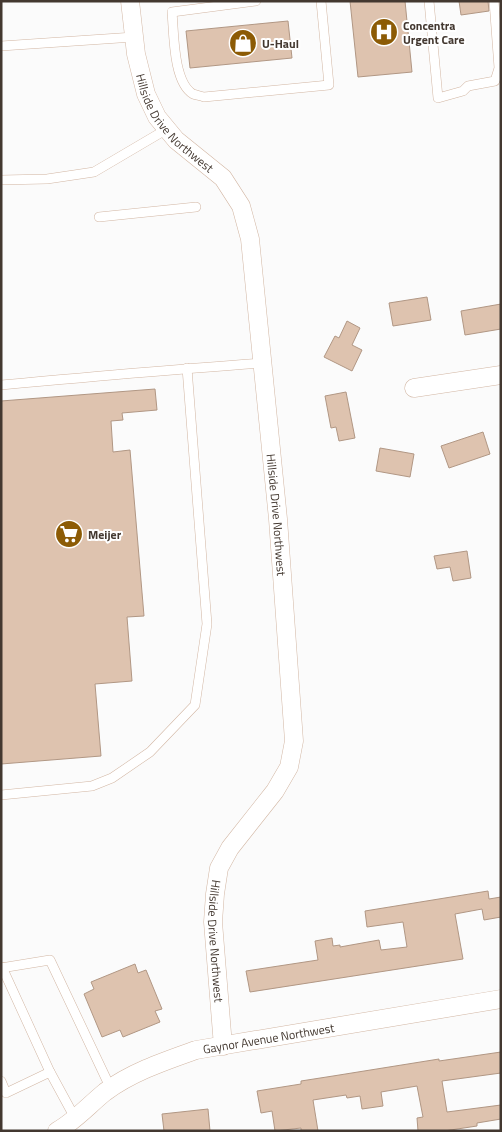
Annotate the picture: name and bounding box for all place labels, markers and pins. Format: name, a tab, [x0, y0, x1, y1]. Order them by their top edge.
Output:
place label: Concentra Urgent Care	[403, 16, 465, 49]
hospital icon: Concentra Urgent Care	[369, 17, 399, 47]
shop icon: U-Haul	[228, 28, 258, 58]
place label: U-Haul	[262, 34, 299, 53]
supermarket icon: Meijer	[54, 519, 84, 549]
place label: Meijer	[88, 525, 122, 544]

